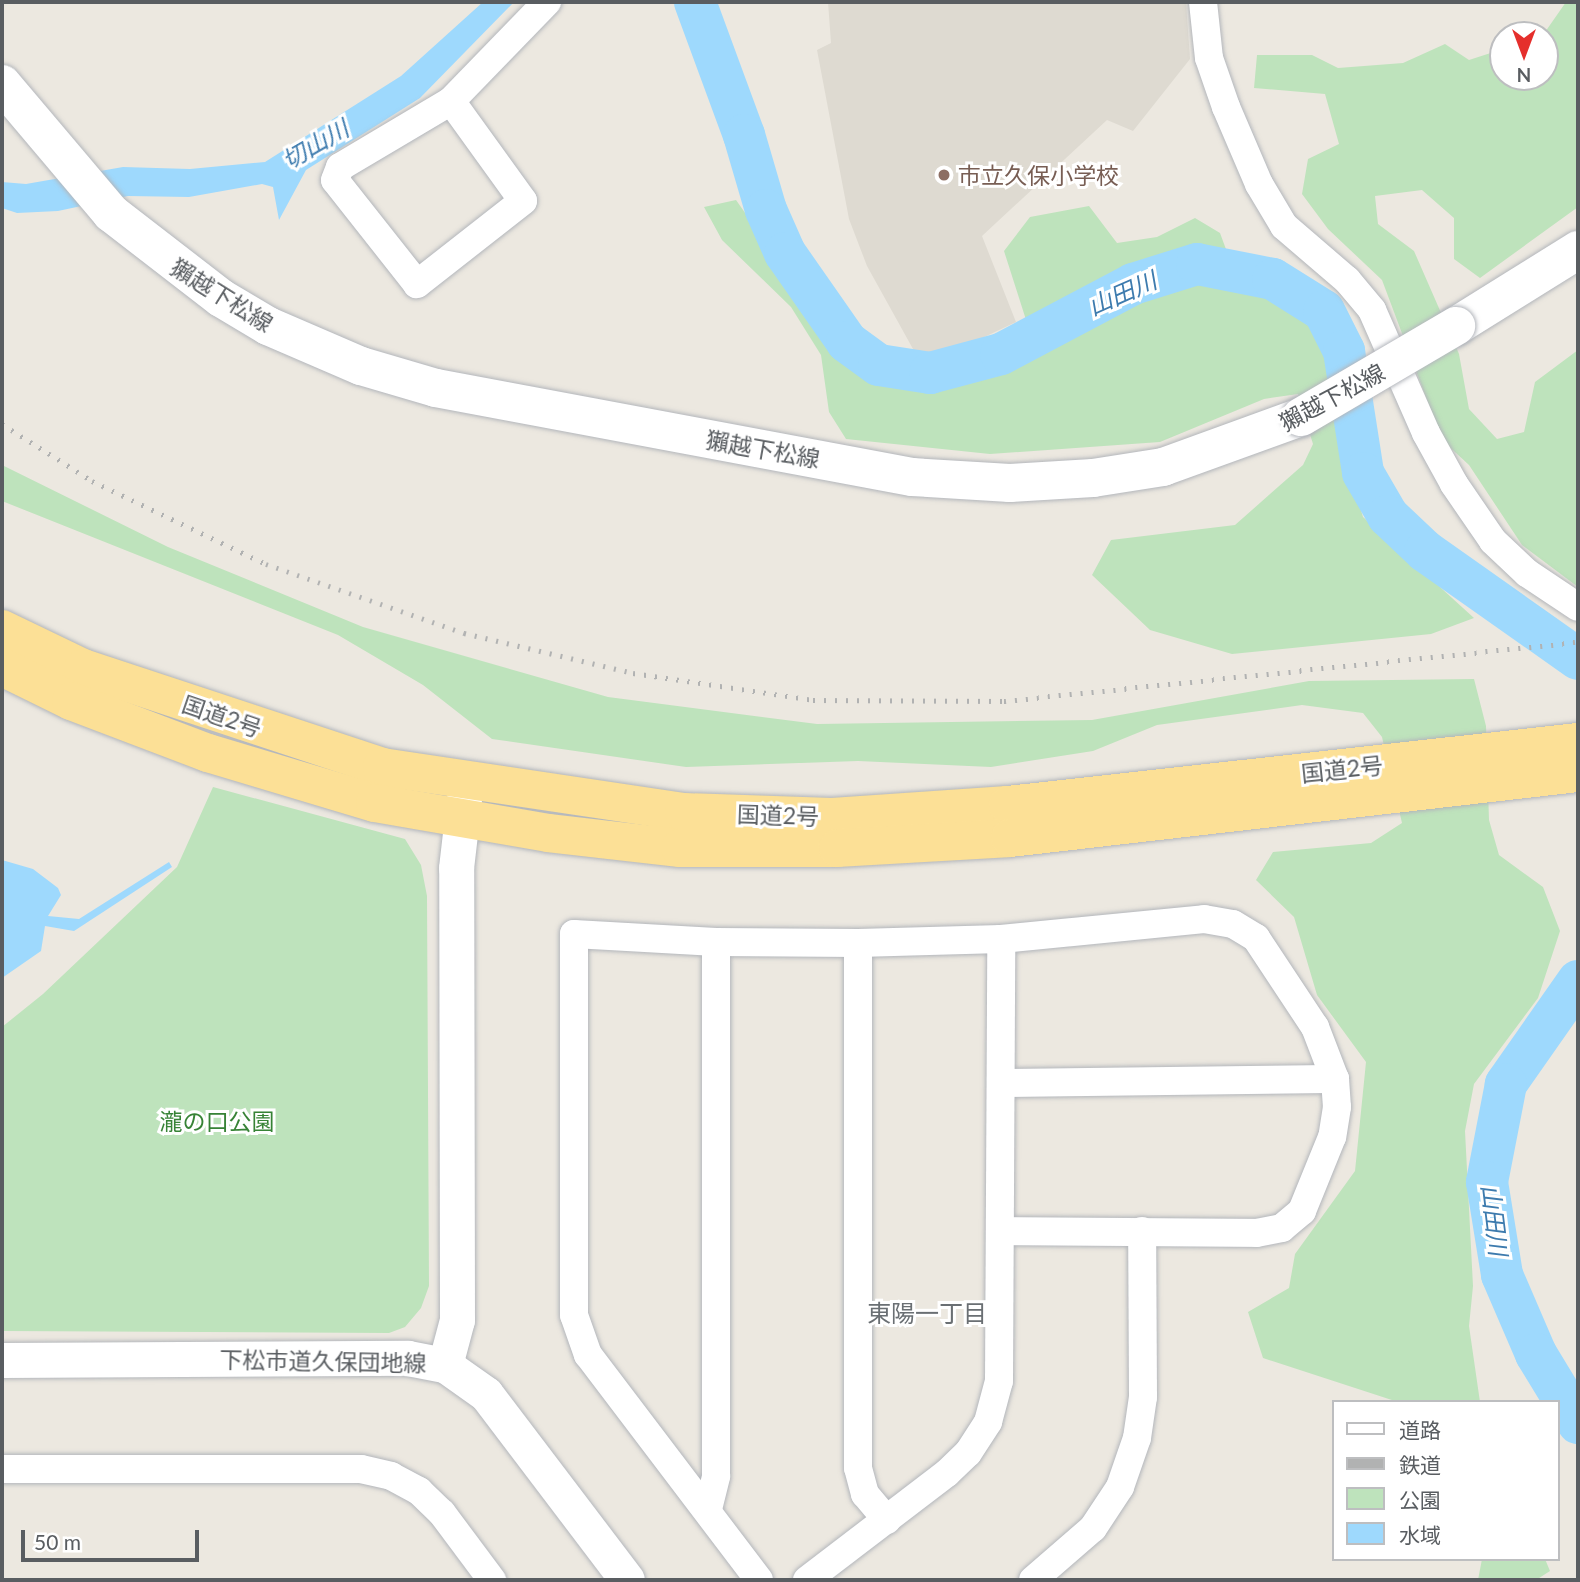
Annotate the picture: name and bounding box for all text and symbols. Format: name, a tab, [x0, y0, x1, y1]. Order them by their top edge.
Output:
north arrow	[1489, 21, 1559, 91]
text: N	[1517, 64, 1531, 87]
water label: 切山川	[277, 114, 353, 174]
place label: 市立久保小学校	[958, 161, 1119, 189]
marker: 市立久保小学校	[936, 167, 952, 183]
street label: 獺越下松線	[166, 253, 278, 337]
water label: 山田川	[1083, 265, 1161, 321]
street label: 獺越下松線	[1275, 358, 1389, 436]
street label: 獺越下松線	[704, 425, 822, 473]
street label: 国道2号	[179, 690, 265, 742]
street label: 国道2号	[1300, 751, 1384, 787]
street label: 国道2号	[736, 800, 820, 830]
park label: 瀧の口公園	[160, 1107, 274, 1135]
water label: 山田川	[1476, 1183, 1514, 1257]
district label: 東陽一丁目	[867, 1299, 987, 1327]
street label: 下松市道久保団地線	[219, 1345, 427, 1377]
legend	[1332, 1400, 1559, 1561]
text: 道路	[1399, 1417, 1441, 1442]
text: 鉄道	[1399, 1452, 1441, 1477]
text: 公園	[1399, 1487, 1441, 1512]
scale bar	[24, 1516, 203, 1560]
text: 水域	[1399, 1522, 1441, 1547]
text: 50 m	[34, 1529, 81, 1554]

